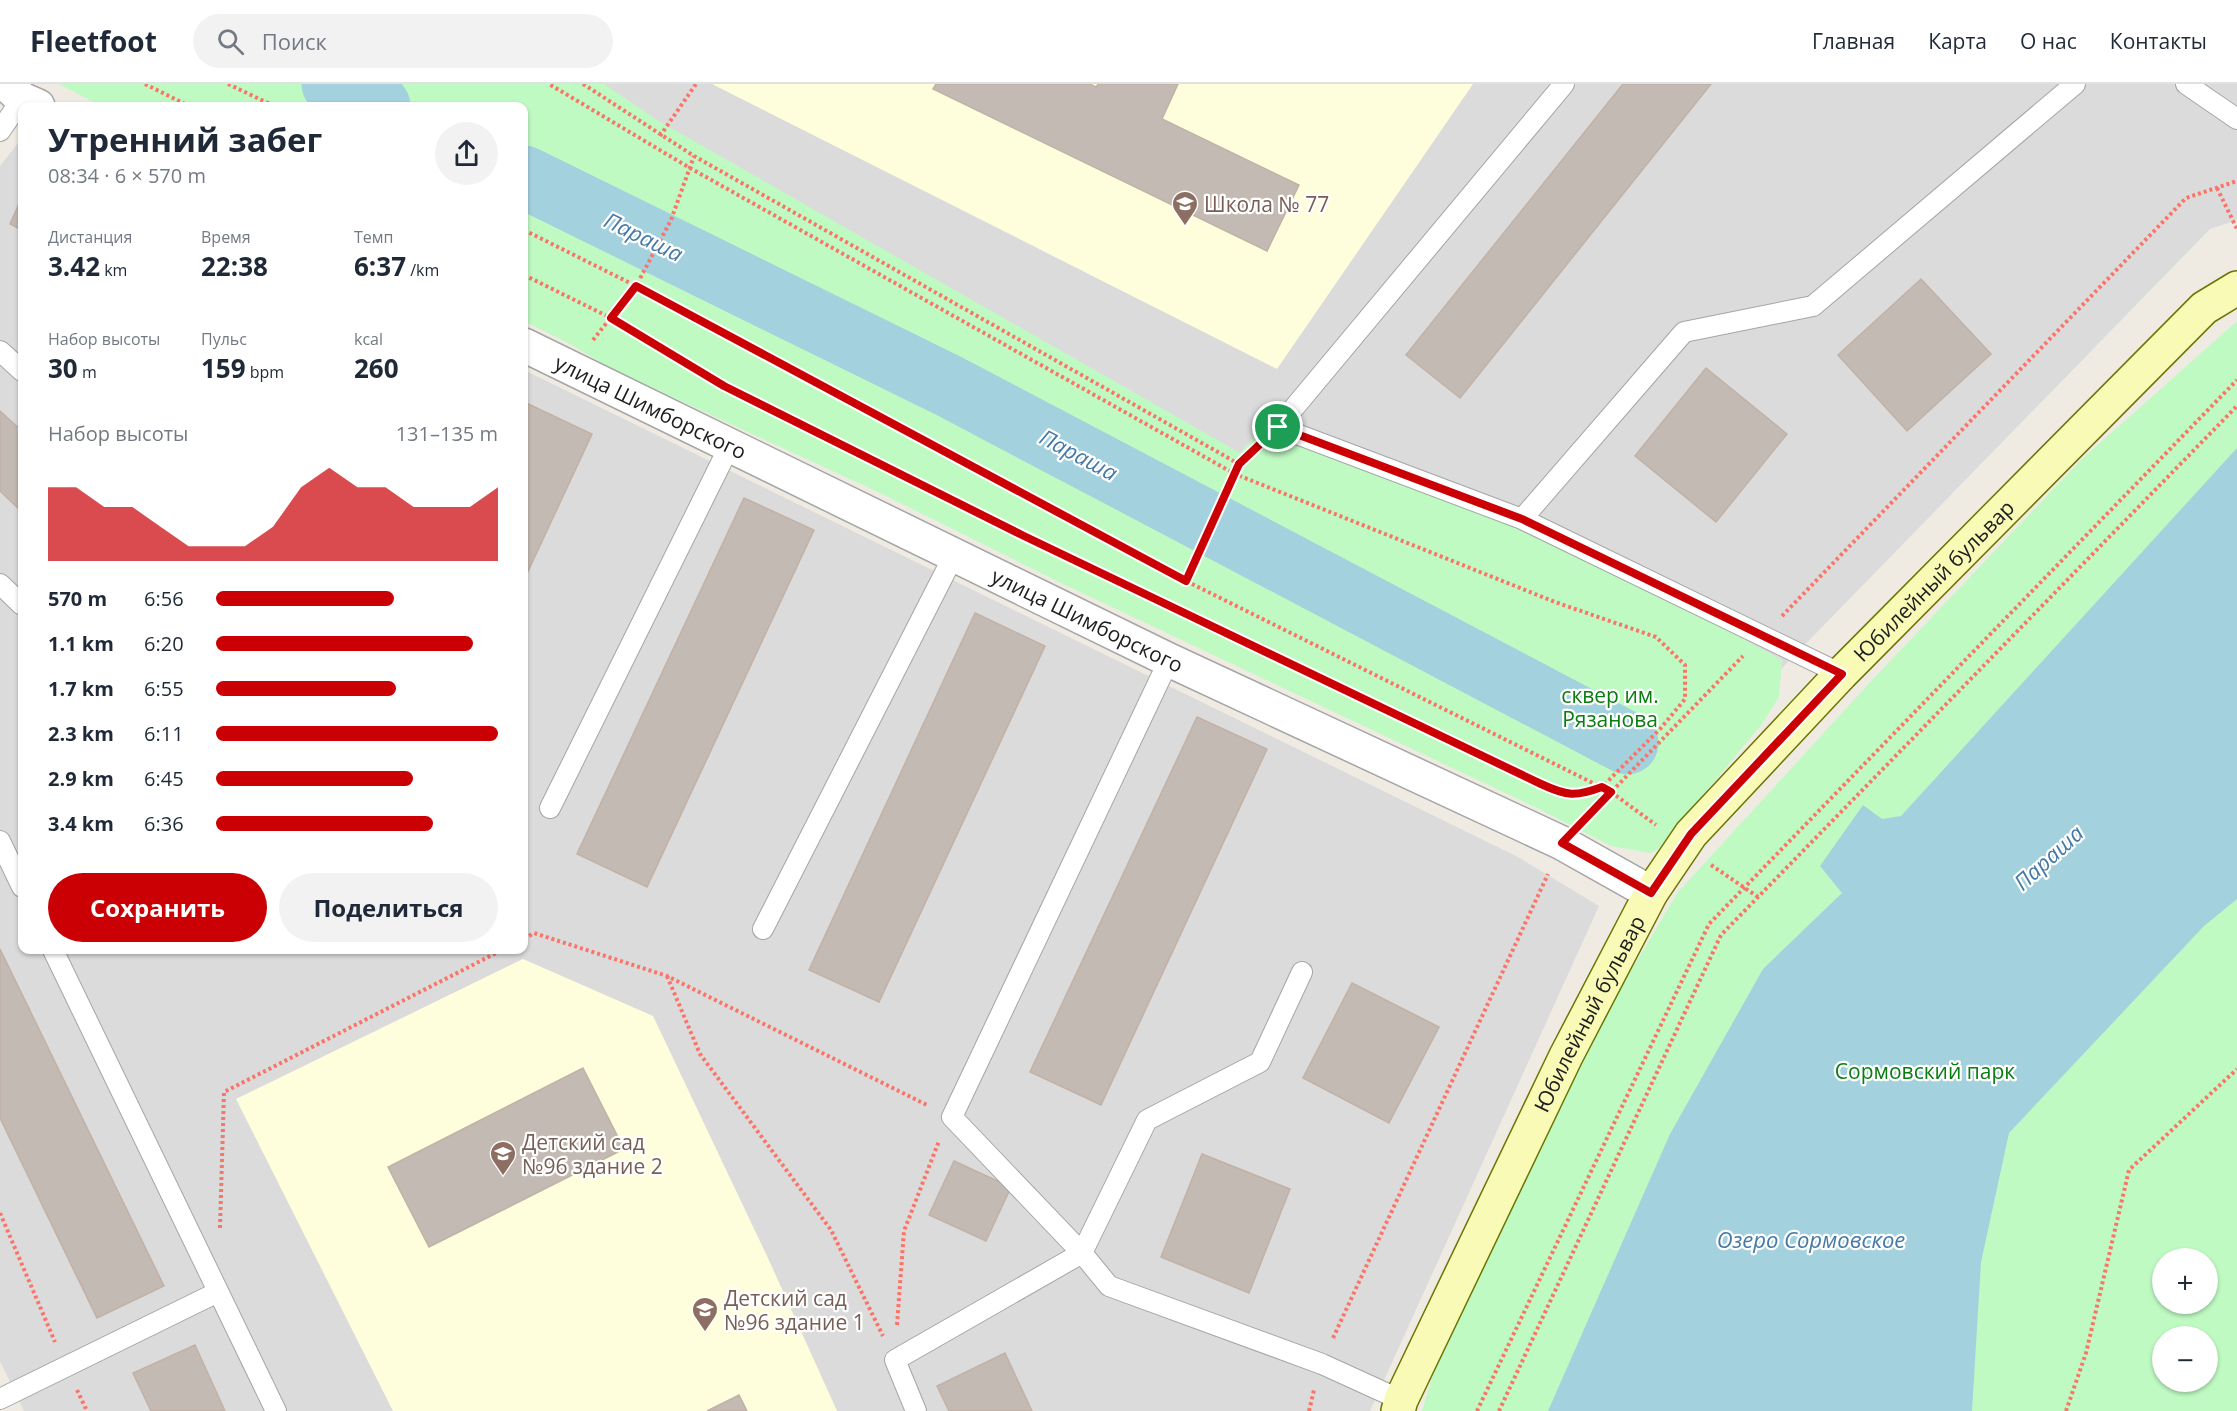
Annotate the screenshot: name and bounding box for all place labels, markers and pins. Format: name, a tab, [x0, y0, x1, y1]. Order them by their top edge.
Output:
school or university icon: Школа № 77	[1170, 189, 1200, 227]
place label: Школа № 77	[1204, 190, 1329, 218]
pin	[1252, 401, 1303, 452]
place label: Детский сад №96 здание 2	[522, 1128, 663, 1180]
school or university icon: Детский сад №96 здание 2	[488, 1139, 518, 1177]
place label: Детский сад №96 здание 1	[724, 1284, 865, 1336]
school or university icon: Детский сад №96 здание 1	[690, 1295, 720, 1333]

